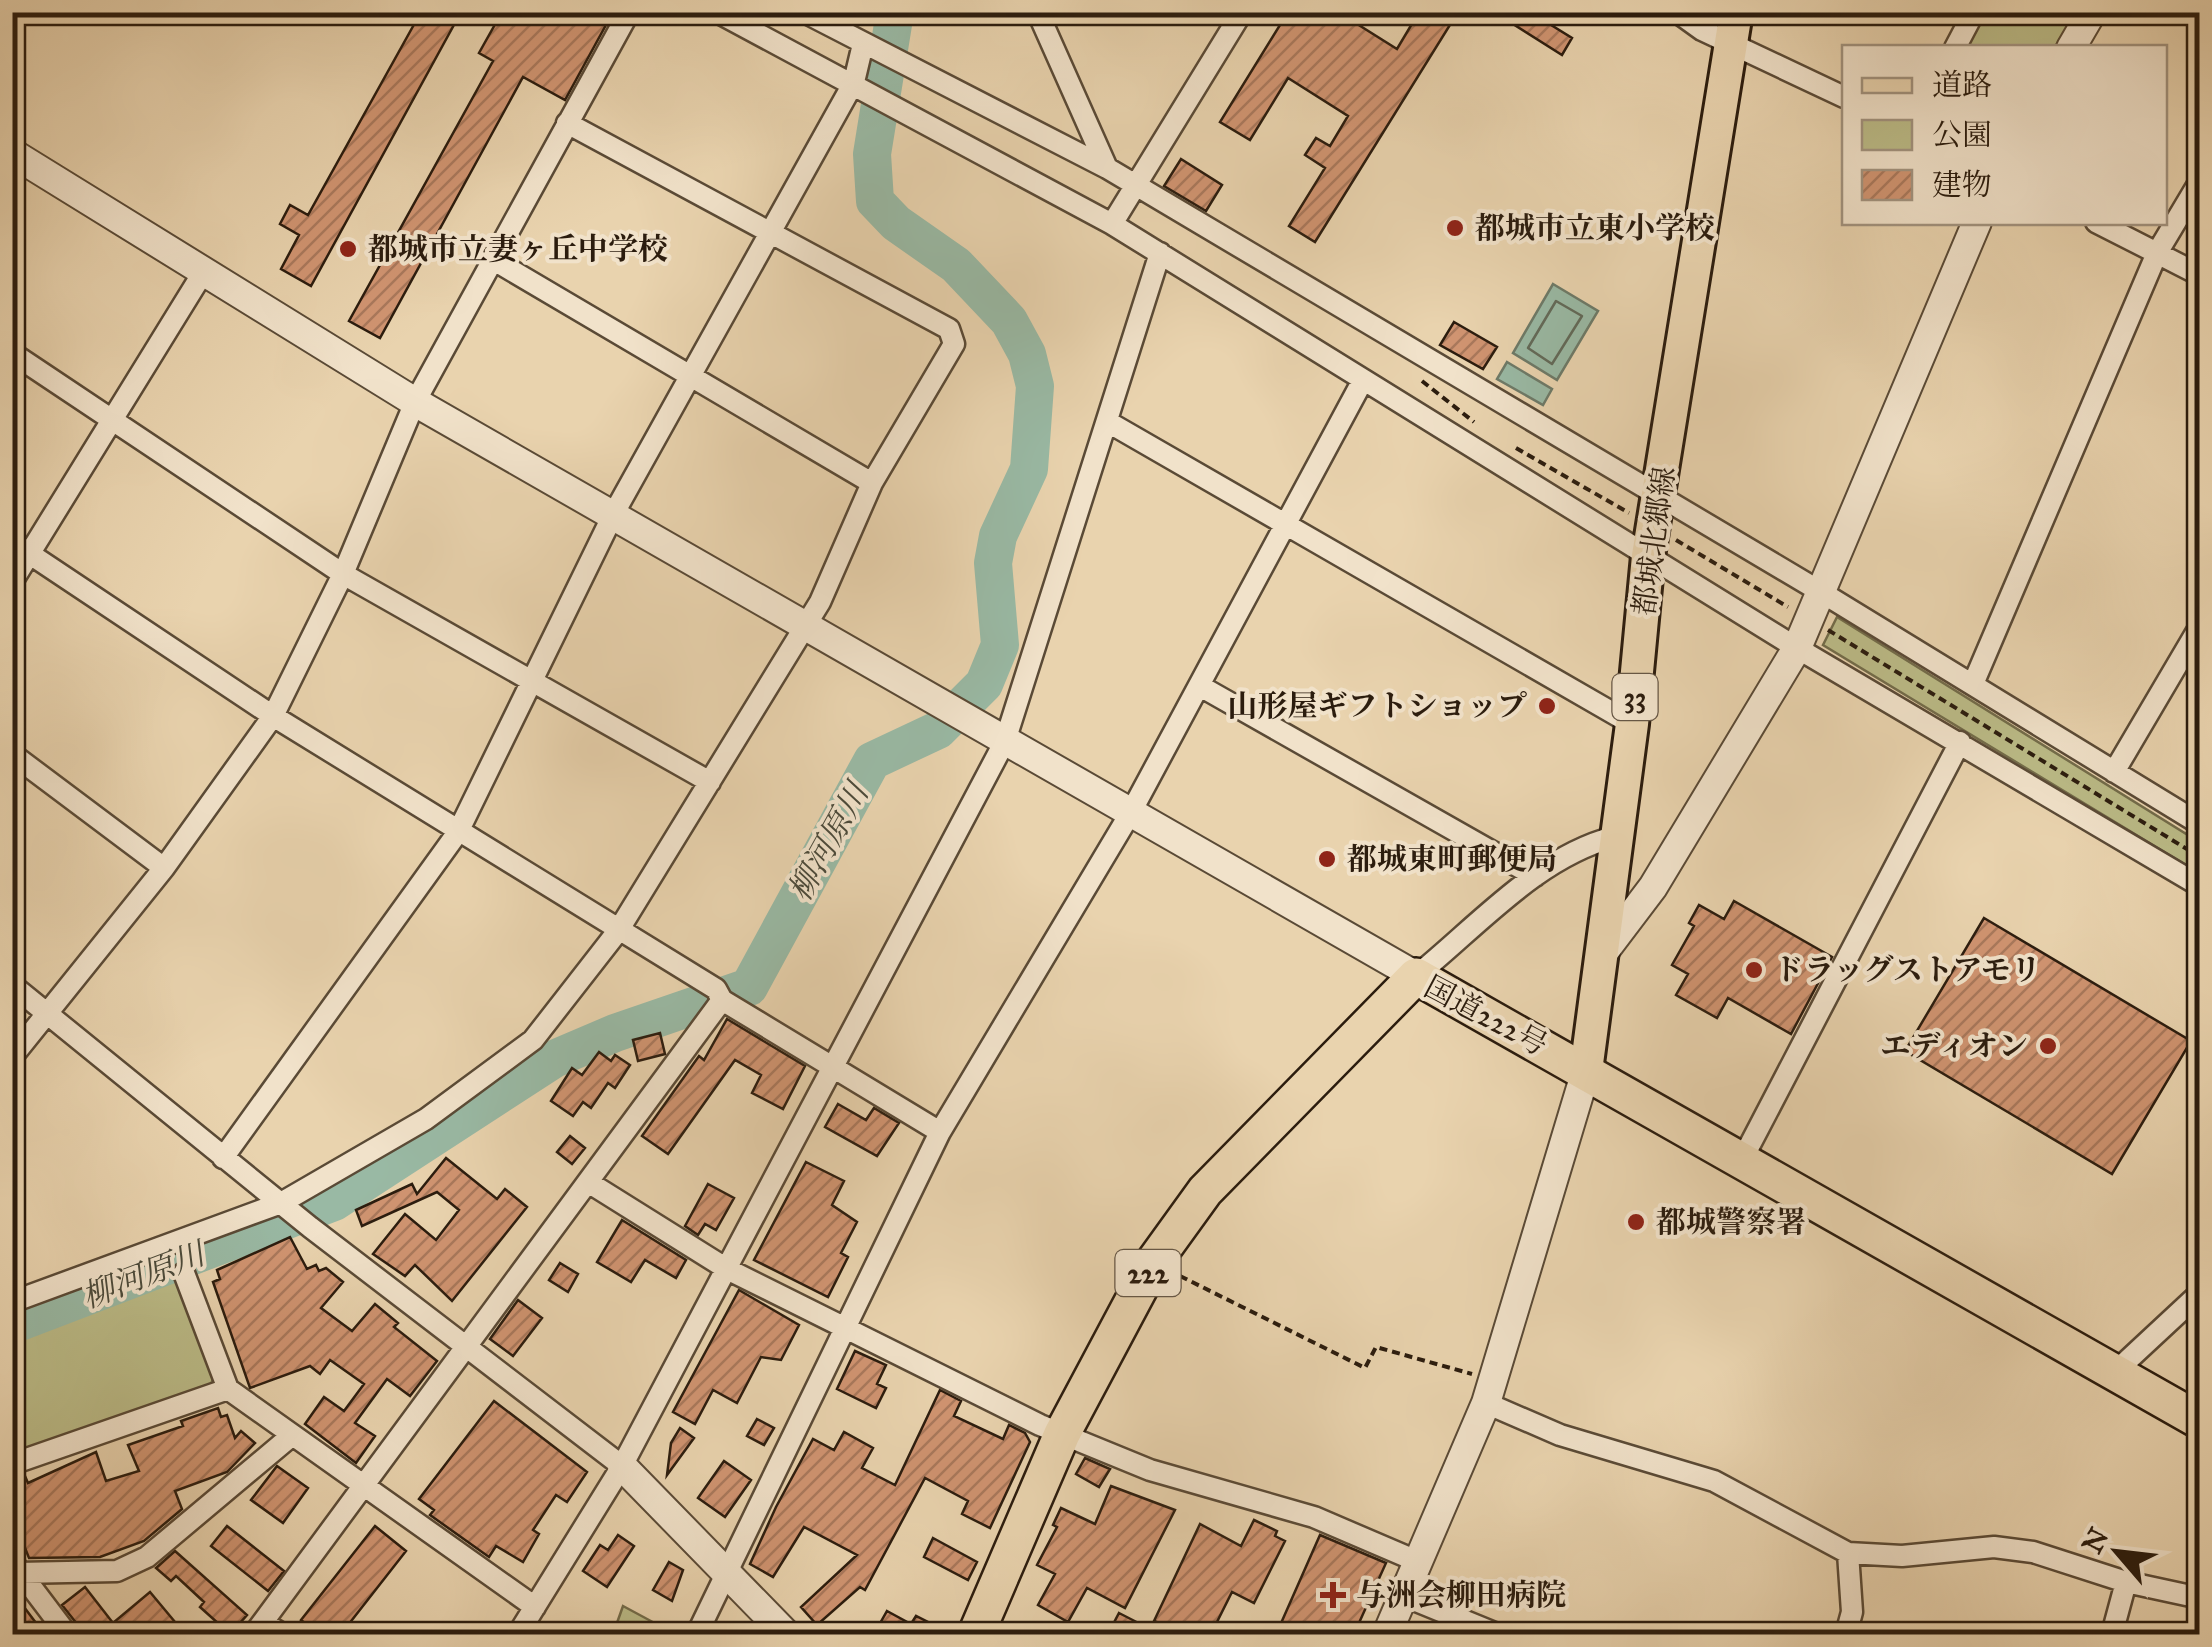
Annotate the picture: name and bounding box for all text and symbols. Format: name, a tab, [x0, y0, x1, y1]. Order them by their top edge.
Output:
legend	[1842, 45, 2167, 225]
text: 道路	[1932, 67, 1992, 103]
text: 公園	[1932, 117, 1992, 153]
text: 建物	[1932, 167, 1992, 203]
place label: 都城市立東小学校	[1475, 210, 1715, 246]
marker: 都城市立東小学校	[1444, 217, 1466, 239]
place label: 都城市立妻ヶ丘中学校	[368, 231, 668, 267]
marker: 都城市立妻ヶ丘中学校	[337, 238, 359, 260]
street label: 都城北郷線	[1626, 464, 1682, 618]
road number: 33	[1612, 674, 1658, 720]
place label: 山形屋ギフトショップ	[1228, 688, 1527, 724]
marker: 山形屋ギフトショップ	[1536, 695, 1558, 717]
water label: 柳河原川	[780, 774, 878, 908]
place label: 都城東町郵便局	[1347, 841, 1557, 877]
marker: 都城東町郵便局	[1316, 848, 1338, 870]
place label: ドラッグストアモリ	[1774, 952, 2041, 988]
marker: ドラッグストアモリ	[1743, 959, 1765, 981]
street label: 国道222号	[1418, 969, 1554, 1063]
place label: エディオン	[1880, 1028, 2028, 1064]
marker: エディオン	[2037, 1035, 2059, 1057]
place label: 都城警察署	[1656, 1204, 1806, 1240]
marker: 都城警察署	[1625, 1211, 1647, 1233]
water label: 柳河原川	[76, 1233, 213, 1317]
road number: 222	[1116, 1250, 1180, 1296]
north arrow	[2067, 1502, 2167, 1602]
text: N	[2074, 1522, 2117, 1559]
place label: 与洲会柳田病院	[1356, 1577, 1566, 1613]
marker: 与洲会柳田病院	[1320, 1582, 1346, 1608]

